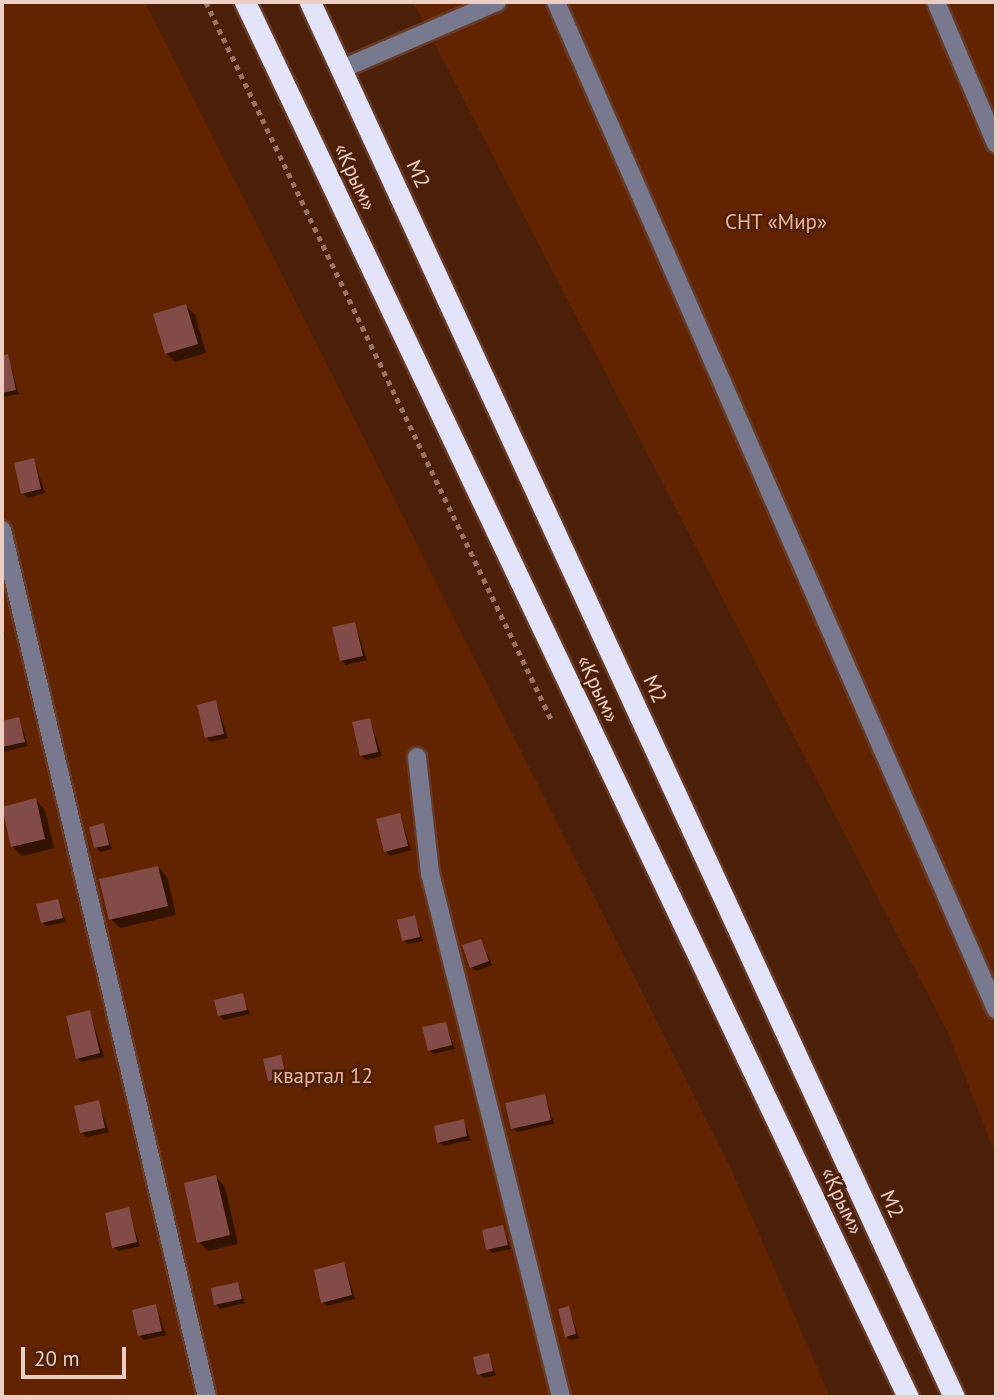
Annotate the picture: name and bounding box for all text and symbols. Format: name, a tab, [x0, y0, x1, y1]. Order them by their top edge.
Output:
street label: «Крым»	[328, 139, 382, 215]
street label: М2	[401, 156, 435, 192]
park label: СНТ «Мир»	[725, 209, 827, 235]
street label: «Крым»	[571, 651, 625, 727]
street label: М2	[638, 671, 672, 707]
park label: квартал 12	[273, 1063, 373, 1089]
street label: «Крым»	[815, 1163, 869, 1239]
street label: М2	[875, 1186, 909, 1222]
scale bar	[24, 1332, 130, 1376]
text: 20 m	[34, 1345, 80, 1372]

